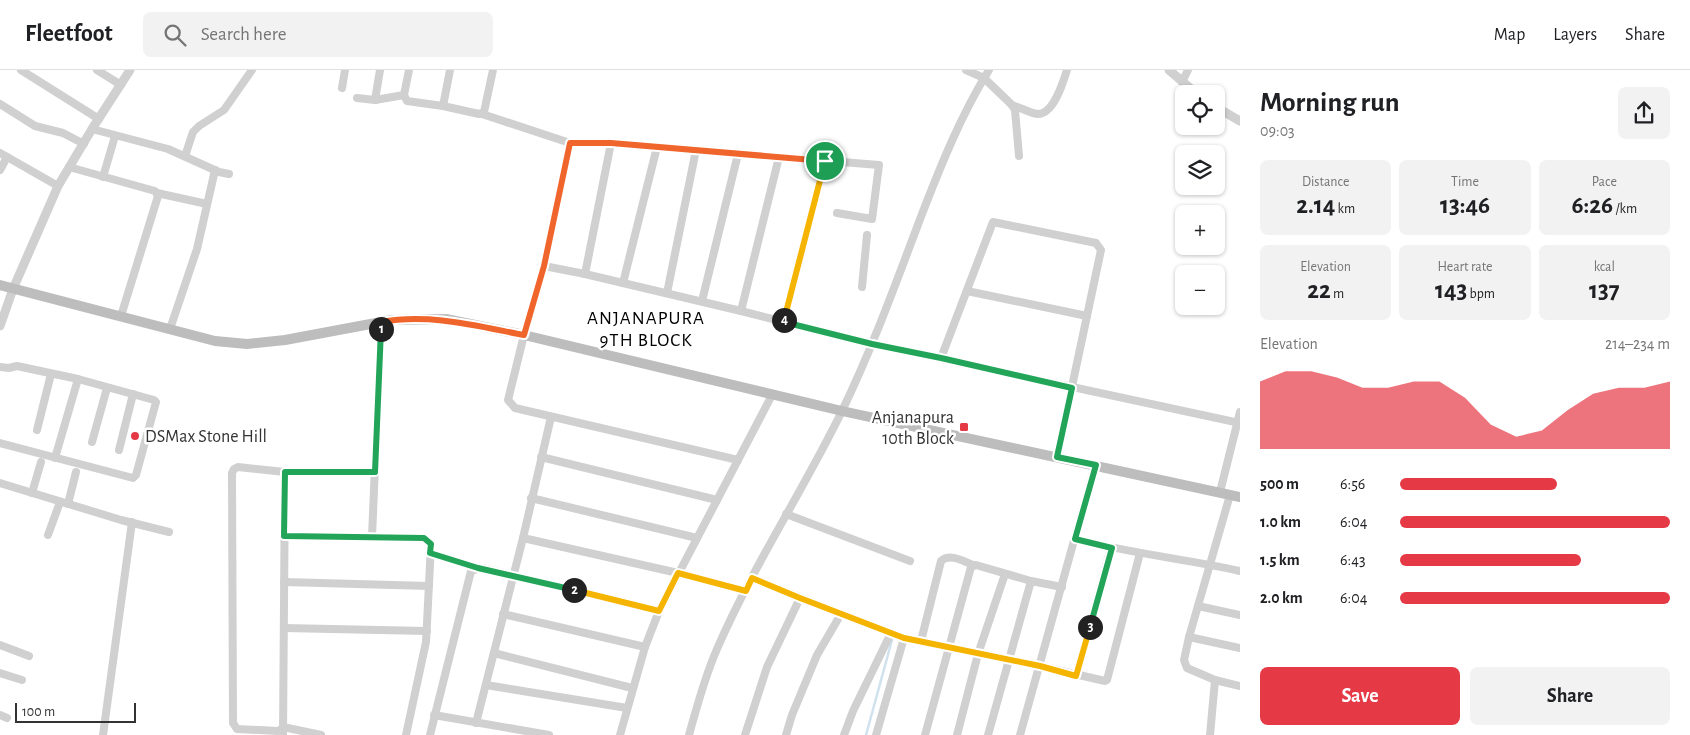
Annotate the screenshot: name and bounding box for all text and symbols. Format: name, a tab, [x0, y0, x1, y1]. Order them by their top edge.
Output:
search box	[143, 12, 493, 57]
icon: search	[161, 21, 189, 49]
text: Fleetfoot	[25, 22, 113, 46]
text: Search here	[201, 25, 287, 44]
text: Map	[1494, 26, 1525, 44]
text: Layers	[1553, 26, 1597, 44]
text: Share	[1625, 26, 1665, 44]
map controls	[1175, 85, 1225, 315]
button: locate	[1175, 85, 1225, 135]
button: share	[1618, 87, 1670, 139]
text: Morning run	[1260, 89, 1400, 117]
text: 09:03	[1260, 123, 1295, 139]
pin	[804, 140, 846, 182]
button: layers	[1175, 145, 1225, 195]
icon: arrive	[811, 147, 839, 175]
text: Distance	[1302, 175, 1349, 189]
text: Time	[1451, 175, 1479, 189]
text: Pace	[1592, 175, 1617, 189]
text: 2.14	[1296, 193, 1335, 218]
text: 13:46	[1440, 193, 1490, 218]
text: 6:26	[1572, 193, 1613, 218]
text: km	[1335, 202, 1355, 216]
text: /km	[1613, 202, 1637, 216]
button: +	[1175, 205, 1225, 255]
text: Elevation	[1300, 260, 1351, 274]
text: Heart rate	[1438, 260, 1492, 274]
text: kcal	[1594, 260, 1615, 274]
button: −	[1175, 265, 1225, 315]
text: 22	[1307, 278, 1331, 303]
text: 143	[1435, 278, 1467, 303]
text: 137	[1589, 278, 1620, 303]
text: m	[1331, 287, 1344, 301]
text: bpm	[1467, 287, 1495, 301]
pin: 4	[772, 308, 796, 332]
district label: ANJANAPURA 9TH BLOCK	[587, 309, 705, 350]
text: 4	[781, 313, 788, 327]
pin: 1	[368, 316, 394, 342]
text: 1	[379, 322, 384, 336]
text: Elevation	[1260, 336, 1318, 352]
text: 214–234 m	[1605, 336, 1670, 352]
place label: Anjanapura 10th Block	[872, 409, 955, 448]
marker: Anjanapura 10th Block	[958, 421, 970, 433]
place label: DSMax Stone Hill	[145, 428, 267, 446]
marker: DSMax Stone Hill	[129, 430, 141, 442]
text: 500 m	[1260, 476, 1299, 492]
text: 6:56	[1340, 476, 1365, 492]
text: 1.0 km	[1260, 514, 1301, 530]
text: 6:04	[1340, 514, 1367, 530]
text: 1.5 km	[1260, 552, 1300, 568]
text: 6:43	[1340, 552, 1365, 568]
pin: 2	[562, 578, 586, 602]
text: 2	[571, 583, 578, 597]
text: 2.0 km	[1260, 590, 1303, 606]
text: 6:04	[1340, 590, 1367, 606]
pin: 3	[1078, 614, 1102, 640]
text: 3	[1087, 620, 1094, 634]
button: Save	[1260, 667, 1460, 725]
button: Share	[1470, 667, 1670, 725]
scale bar	[15, 700, 136, 723]
text: 100 m	[22, 705, 55, 719]

